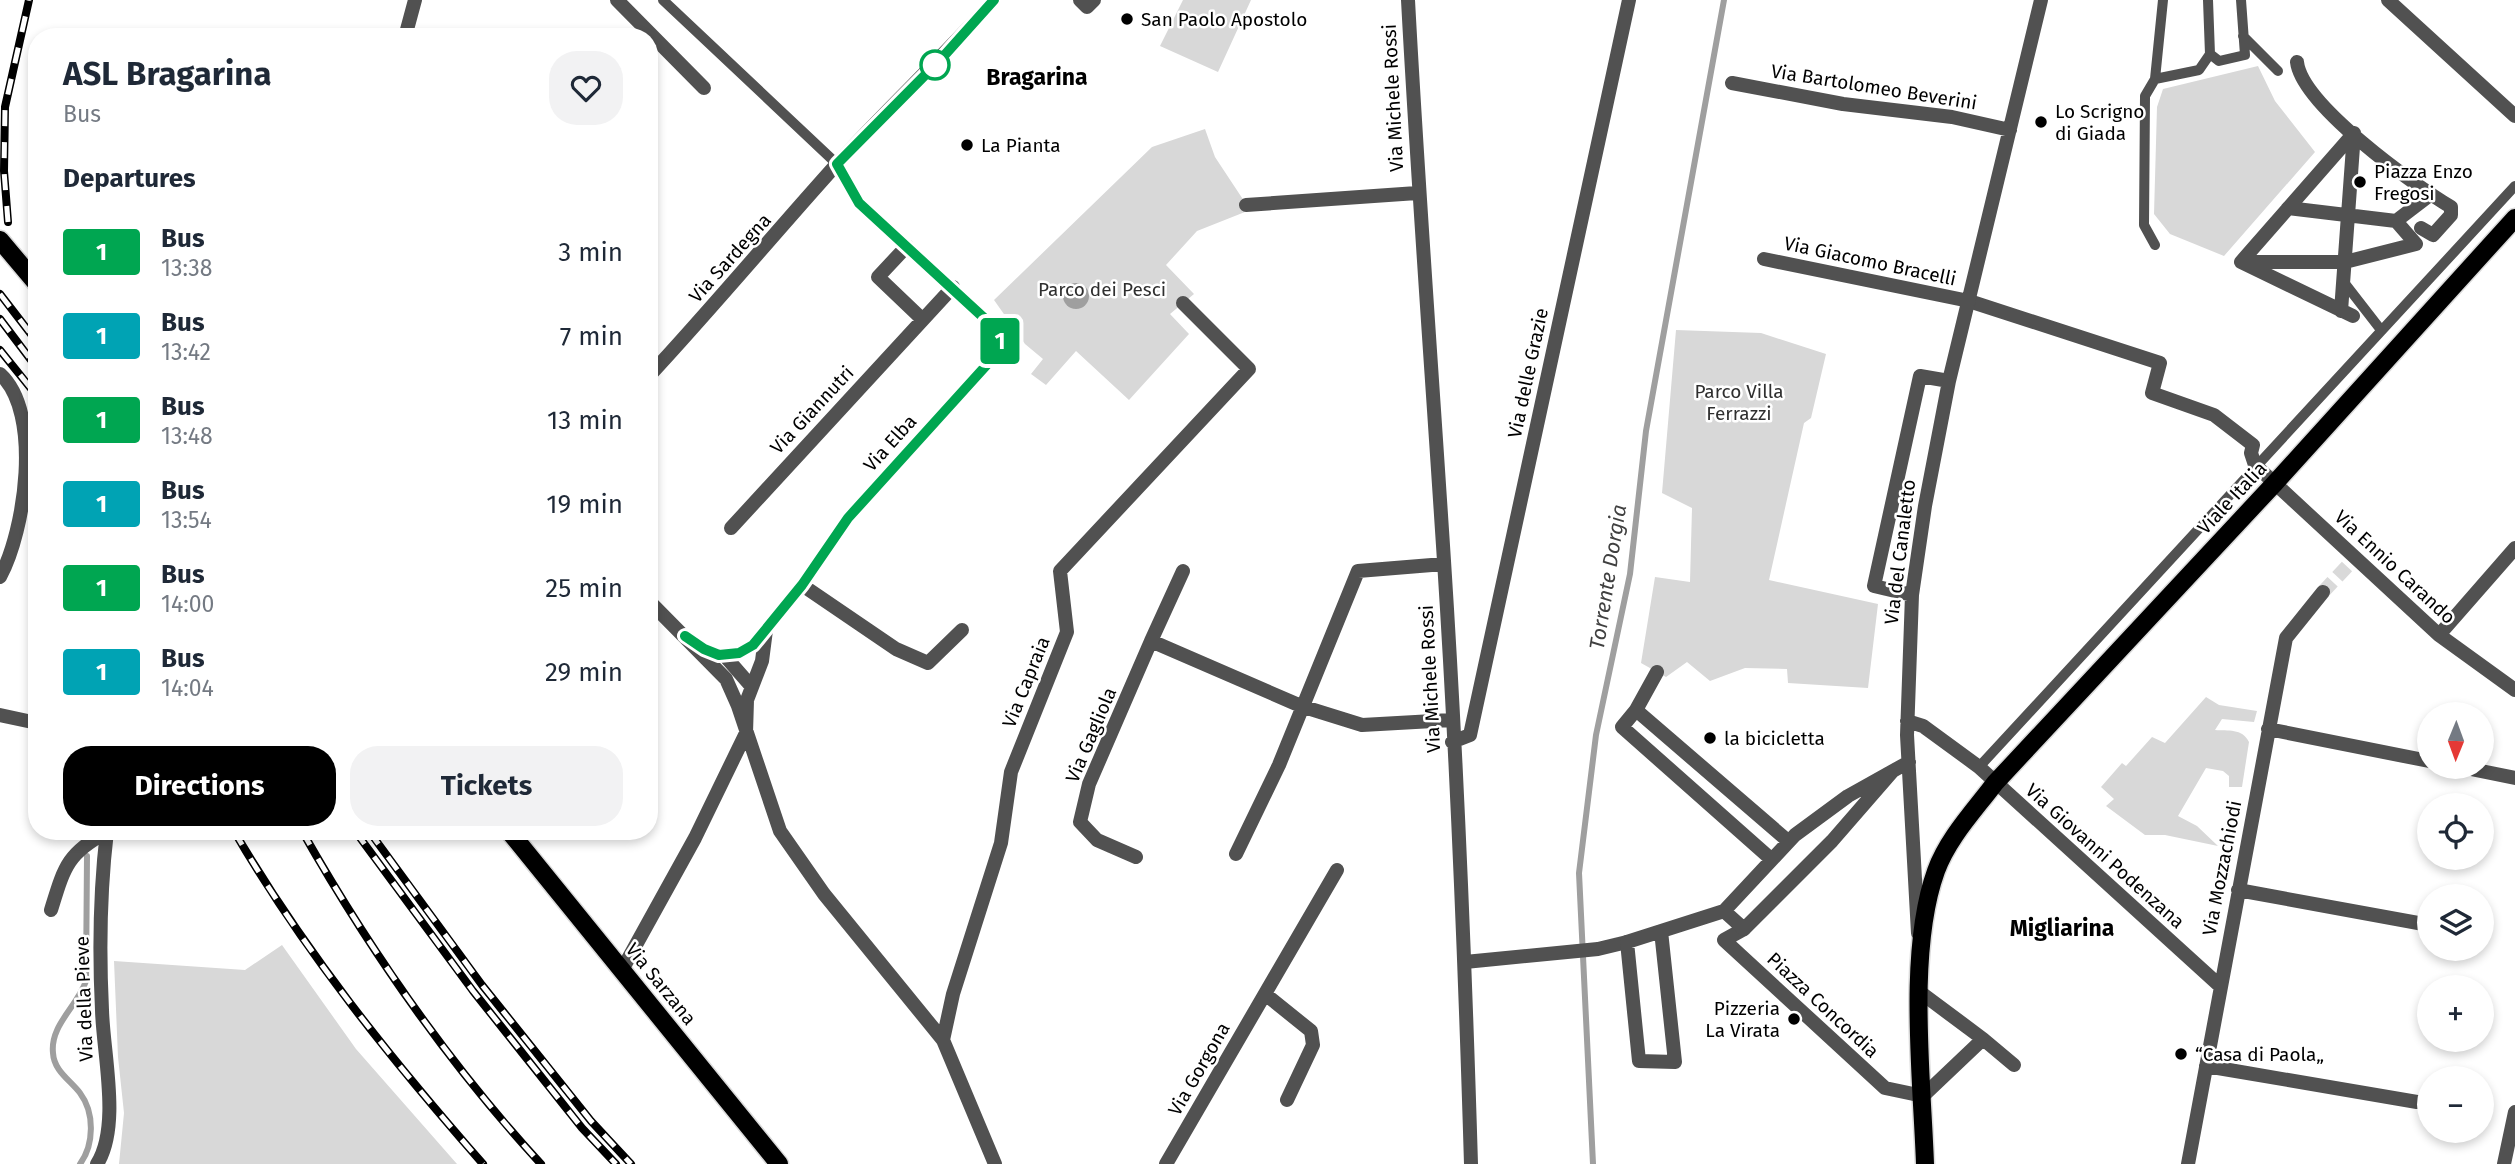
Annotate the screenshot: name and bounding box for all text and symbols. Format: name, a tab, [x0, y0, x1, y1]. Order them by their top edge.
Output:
place label: San Paolo Apostolo	[1141, 8, 1307, 31]
marker: San Paolo Apostolo	[1119, 11, 1135, 27]
street label: Via Michele Rossi	[1378, 23, 1408, 173]
unlabelled marker	[920, 50, 950, 80]
button: heart	[549, 51, 623, 125]
text: ASL Bragarina	[63, 54, 271, 94]
street label: Via Bartolomeo Beverini	[1769, 59, 1979, 115]
district label: Bragarina	[986, 63, 1088, 91]
text: Bus	[63, 100, 101, 128]
place label: Lo Scrigno di Giada	[2055, 100, 2144, 145]
marker: Lo Scrigno di Giada	[2033, 114, 2049, 130]
place label: La Pianta	[981, 134, 1061, 157]
marker: La Pianta	[959, 137, 975, 153]
place label: Piazza Enzo Fregosi	[2374, 160, 2473, 205]
text: Departures	[63, 163, 196, 194]
marker: Piazza Enzo Fregosi	[2352, 174, 2368, 190]
street label: Via Sardegna	[684, 209, 776, 307]
text: Bus	[161, 223, 204, 254]
street label: Via Giacomo Bracelli	[1782, 232, 1958, 290]
text: 3 min	[558, 237, 623, 268]
text: 1	[96, 238, 107, 266]
text: 13:38	[161, 254, 212, 282]
park label: Parco dei Pesci	[1038, 278, 1166, 301]
street label: Via delle Grazie	[1503, 306, 1553, 440]
text: Bus	[161, 307, 204, 338]
line badge: 1	[977, 318, 1023, 364]
text: 7 min	[560, 321, 623, 352]
text: 1	[96, 322, 107, 350]
text: 1	[994, 327, 1006, 355]
text: 13:42	[161, 338, 211, 366]
street label: Via Giannutri	[765, 361, 859, 459]
park label: Parco Villa Ferrazzi	[1694, 380, 1784, 425]
text: Bus	[161, 391, 204, 422]
text: 13 min	[547, 405, 623, 436]
text: 1	[96, 406, 107, 434]
street label: Via Elba	[859, 410, 921, 476]
text: 13:48	[161, 422, 213, 450]
street label: Viale Italia	[2193, 457, 2271, 539]
text: Bus	[161, 475, 204, 506]
street label: Via del Canaletto	[1880, 478, 1920, 626]
text: 19 min	[546, 489, 623, 520]
text: 1	[96, 490, 107, 518]
water label: Torrente Dorgia	[1584, 503, 1632, 651]
street label: Via Ennio Carando	[2330, 505, 2460, 629]
text: 13:54	[161, 506, 212, 534]
text: Bus	[161, 559, 204, 590]
text: 25 min	[545, 573, 623, 604]
text: 1	[96, 574, 107, 602]
text: 14:00	[161, 590, 214, 618]
street label: Via Michele Rossi	[1415, 604, 1445, 754]
street label: Via Capraia	[997, 633, 1055, 731]
text: Bus	[161, 643, 204, 674]
text: 29 min	[545, 657, 623, 688]
text: 1	[96, 658, 107, 686]
text: 14:04	[161, 674, 214, 702]
street label: Via Gagliola	[1061, 684, 1121, 786]
north arrow	[2417, 702, 2494, 779]
map controls	[2417, 702, 2494, 1143]
place label: la bicicletta	[1724, 727, 1825, 750]
marker: la bicicletta	[1702, 730, 1718, 746]
button: Directions	[63, 746, 336, 826]
button: Tickets	[350, 746, 623, 826]
street label: Via Giovanni Podenzana	[2021, 779, 2189, 933]
button: locate	[2417, 793, 2494, 870]
street label: Via Mozzachiodi	[2198, 799, 2246, 937]
button: layers	[2417, 884, 2494, 961]
district label: Migliarina	[2010, 914, 2114, 942]
street label: Via della Pieve	[70, 936, 98, 1062]
street label: Via Sarzana	[621, 938, 701, 1030]
street label: Piazza Concordia	[1762, 947, 1884, 1063]
button: +	[2417, 975, 2494, 1052]
place label: Pizzeria La Virata	[1705, 997, 1780, 1042]
marker: Pizzeria La Virata	[1786, 1011, 1802, 1027]
street label: Via Gorgona	[1163, 1018, 1235, 1120]
place label: “Casa di Paola„	[2195, 1043, 2324, 1066]
marker: “Casa di Paola„	[2173, 1046, 2189, 1062]
button: −	[2417, 1066, 2494, 1143]

